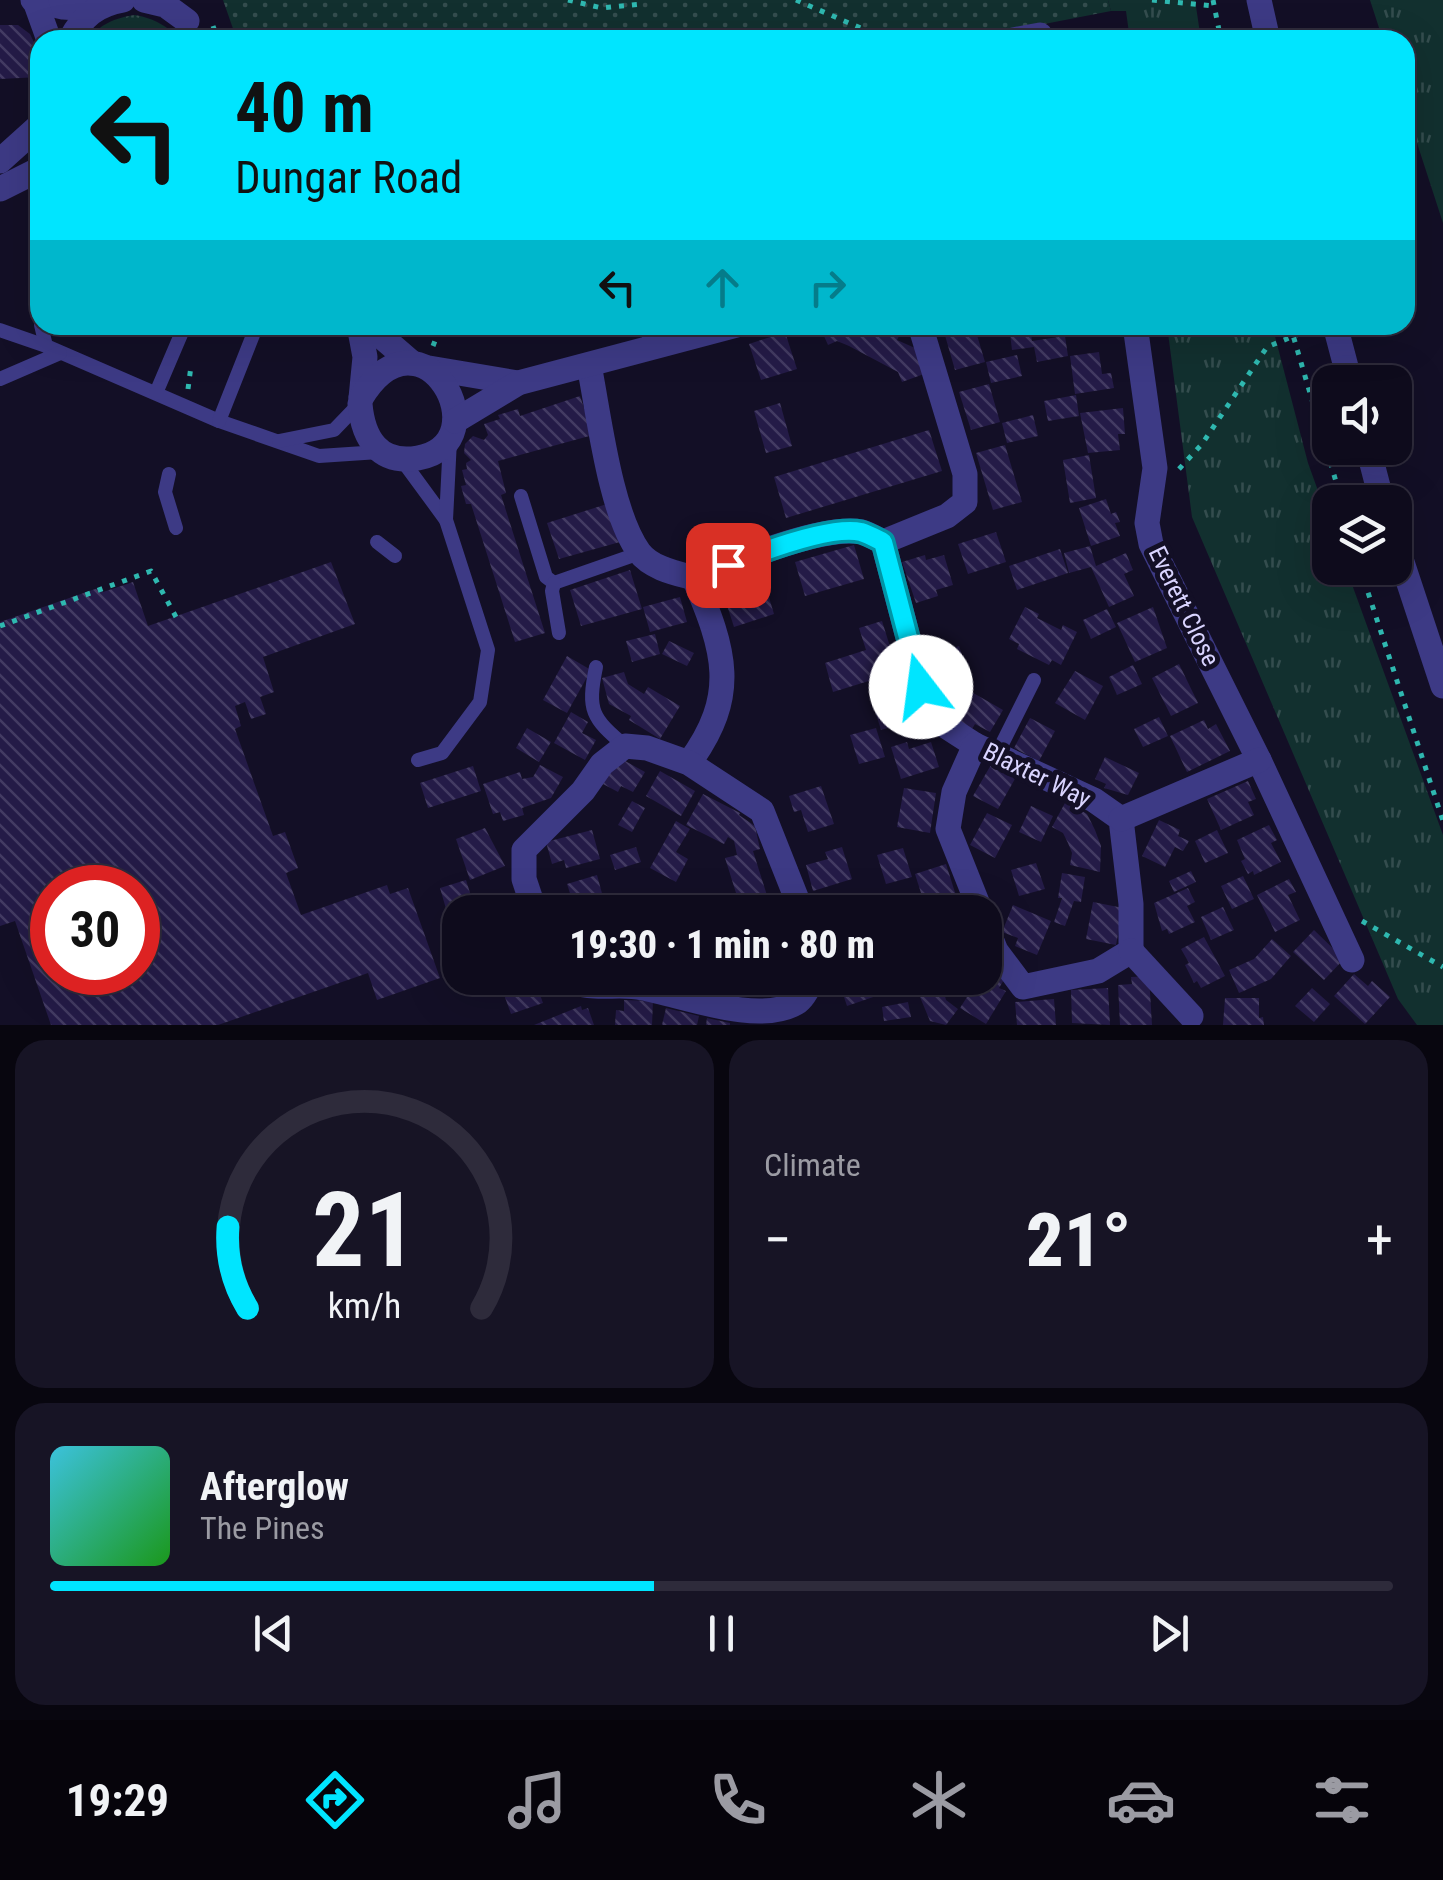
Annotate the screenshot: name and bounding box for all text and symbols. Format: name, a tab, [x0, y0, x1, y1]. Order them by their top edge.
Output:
text: 40 m	[235, 67, 374, 149]
icon: left	[70, 70, 200, 200]
text: Dungar Road	[235, 151, 462, 204]
icon: left	[590, 260, 645, 315]
icon: ahead	[695, 260, 750, 315]
icon: right	[800, 260, 855, 315]
map controls	[1312, 365, 1412, 585]
button: sound	[1312, 365, 1412, 465]
button: layers	[1312, 485, 1412, 585]
pin	[686, 523, 771, 608]
icon: arrive	[701, 538, 756, 593]
street label: Everett Close	[1143, 541, 1225, 671]
position arrow	[869, 635, 973, 739]
street label: Blaxter Way	[979, 737, 1095, 813]
speed limit sign: 30	[30, 865, 160, 995]
text: 19:30 · 1 min · 80 m	[569, 923, 875, 967]
text: Climate	[764, 1146, 861, 1184]
text: 21	[312, 1170, 417, 1291]
text: 21°	[1026, 1196, 1131, 1284]
text: −	[764, 1208, 792, 1272]
text: +	[1366, 1208, 1393, 1272]
text: km/h	[328, 1285, 401, 1327]
text: Afterglow	[200, 1465, 349, 1509]
text: The Pines	[200, 1509, 325, 1547]
icon: previous	[246, 1606, 301, 1661]
icon: pause	[694, 1606, 749, 1661]
icon: next	[1142, 1606, 1197, 1661]
icon: directions	[300, 1765, 370, 1835]
icon: music	[502, 1765, 572, 1835]
icon: phone	[703, 1765, 773, 1835]
icon: climate	[904, 1765, 974, 1835]
icon: car	[1106, 1765, 1176, 1835]
icon: filters	[1307, 1765, 1377, 1835]
text: 19:29	[66, 1774, 169, 1827]

